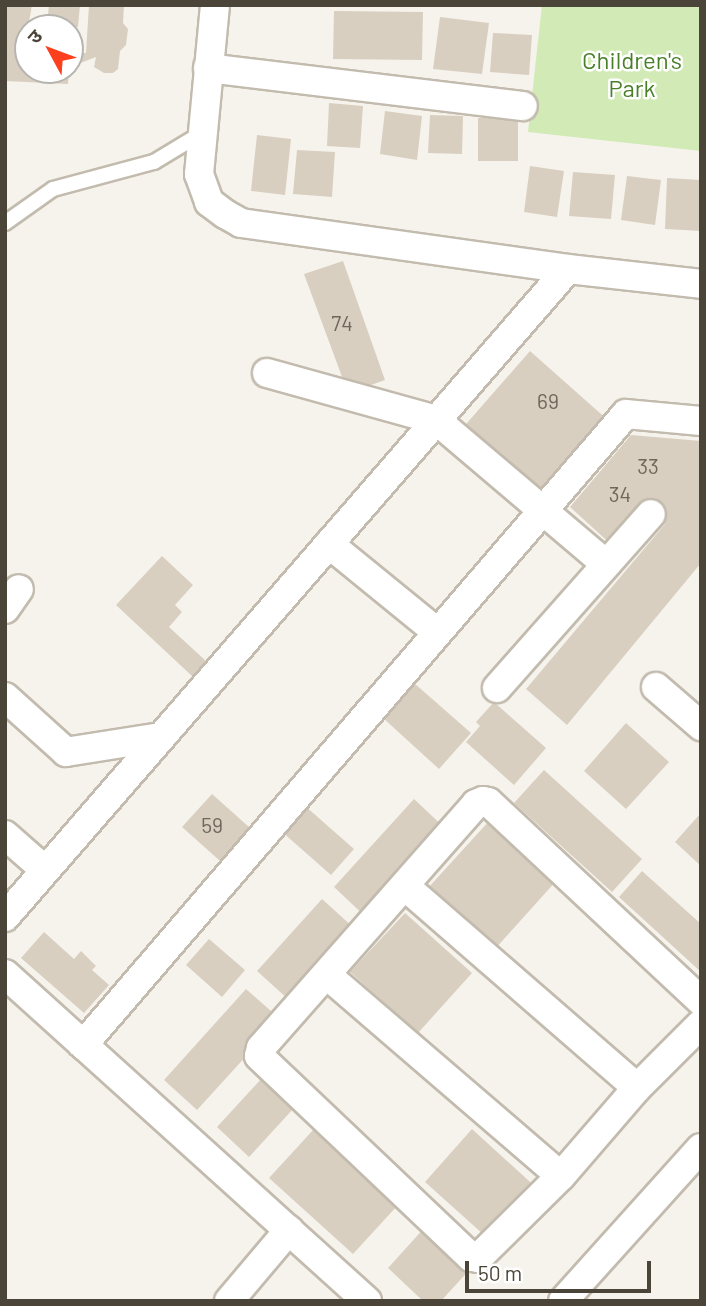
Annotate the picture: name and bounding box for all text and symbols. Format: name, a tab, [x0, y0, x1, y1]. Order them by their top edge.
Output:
north arrow	[14, 14, 84, 84]
text: उ	[22, 24, 47, 48]
park label: Children's Park	[582, 46, 682, 102]
house number: 74	[331, 310, 353, 336]
house number: 69	[537, 388, 559, 414]
house number: 33	[637, 453, 659, 479]
house number: 34	[609, 481, 631, 507]
house number: 59	[201, 812, 223, 838]
scale bar	[468, 1246, 654, 1290]
text: 50 m	[478, 1260, 522, 1285]

